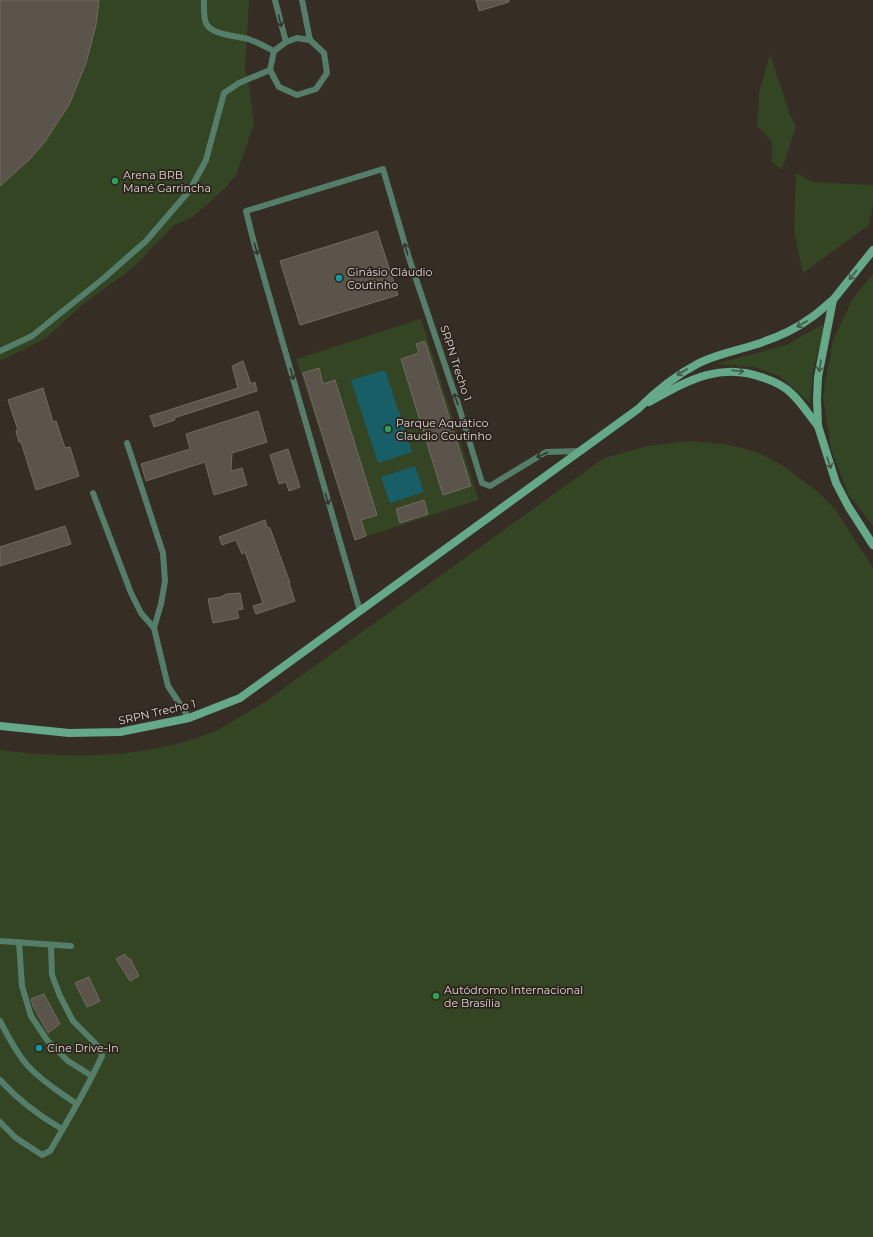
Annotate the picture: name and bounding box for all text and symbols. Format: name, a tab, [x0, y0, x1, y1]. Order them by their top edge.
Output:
one-way arrow	[277, 14, 285, 27]
place label: Arena BRB Mané Garrincha	[123, 168, 211, 195]
marker: Arena BRB Mané Garrincha	[110, 176, 120, 186]
one-way arrow	[253, 242, 260, 255]
one-way arrow	[402, 243, 409, 256]
place label: Ginásio Cláudio Coutinho	[347, 265, 433, 292]
one-way arrow	[848, 269, 857, 280]
marker: Ginásio Cláudio Coutinho	[334, 273, 344, 283]
one-way arrow	[796, 320, 808, 328]
street label: SRPN Trecho 1	[437, 323, 475, 403]
one-way arrow	[816, 359, 824, 372]
one-way arrow	[289, 367, 296, 380]
one-way arrow	[731, 368, 744, 375]
one-way arrow	[676, 369, 688, 377]
one-way arrow	[452, 393, 459, 406]
place label: Parque Aquático Claudio Coutinho	[396, 416, 492, 443]
marker: Parque Aquático Claudio Coutinho	[383, 424, 393, 434]
one-way arrow	[537, 452, 549, 459]
one-way arrow	[826, 457, 833, 470]
one-way arrow	[324, 492, 331, 505]
street label: SRPN Trecho 1	[117, 696, 197, 728]
place label: Autódromo Internacional de Brasília	[444, 983, 583, 1010]
marker: Autódromo Internacional de Brasília	[431, 991, 441, 1001]
place label: Cine Drive-In	[47, 1041, 119, 1055]
marker: Cine Drive-In	[34, 1043, 44, 1053]

